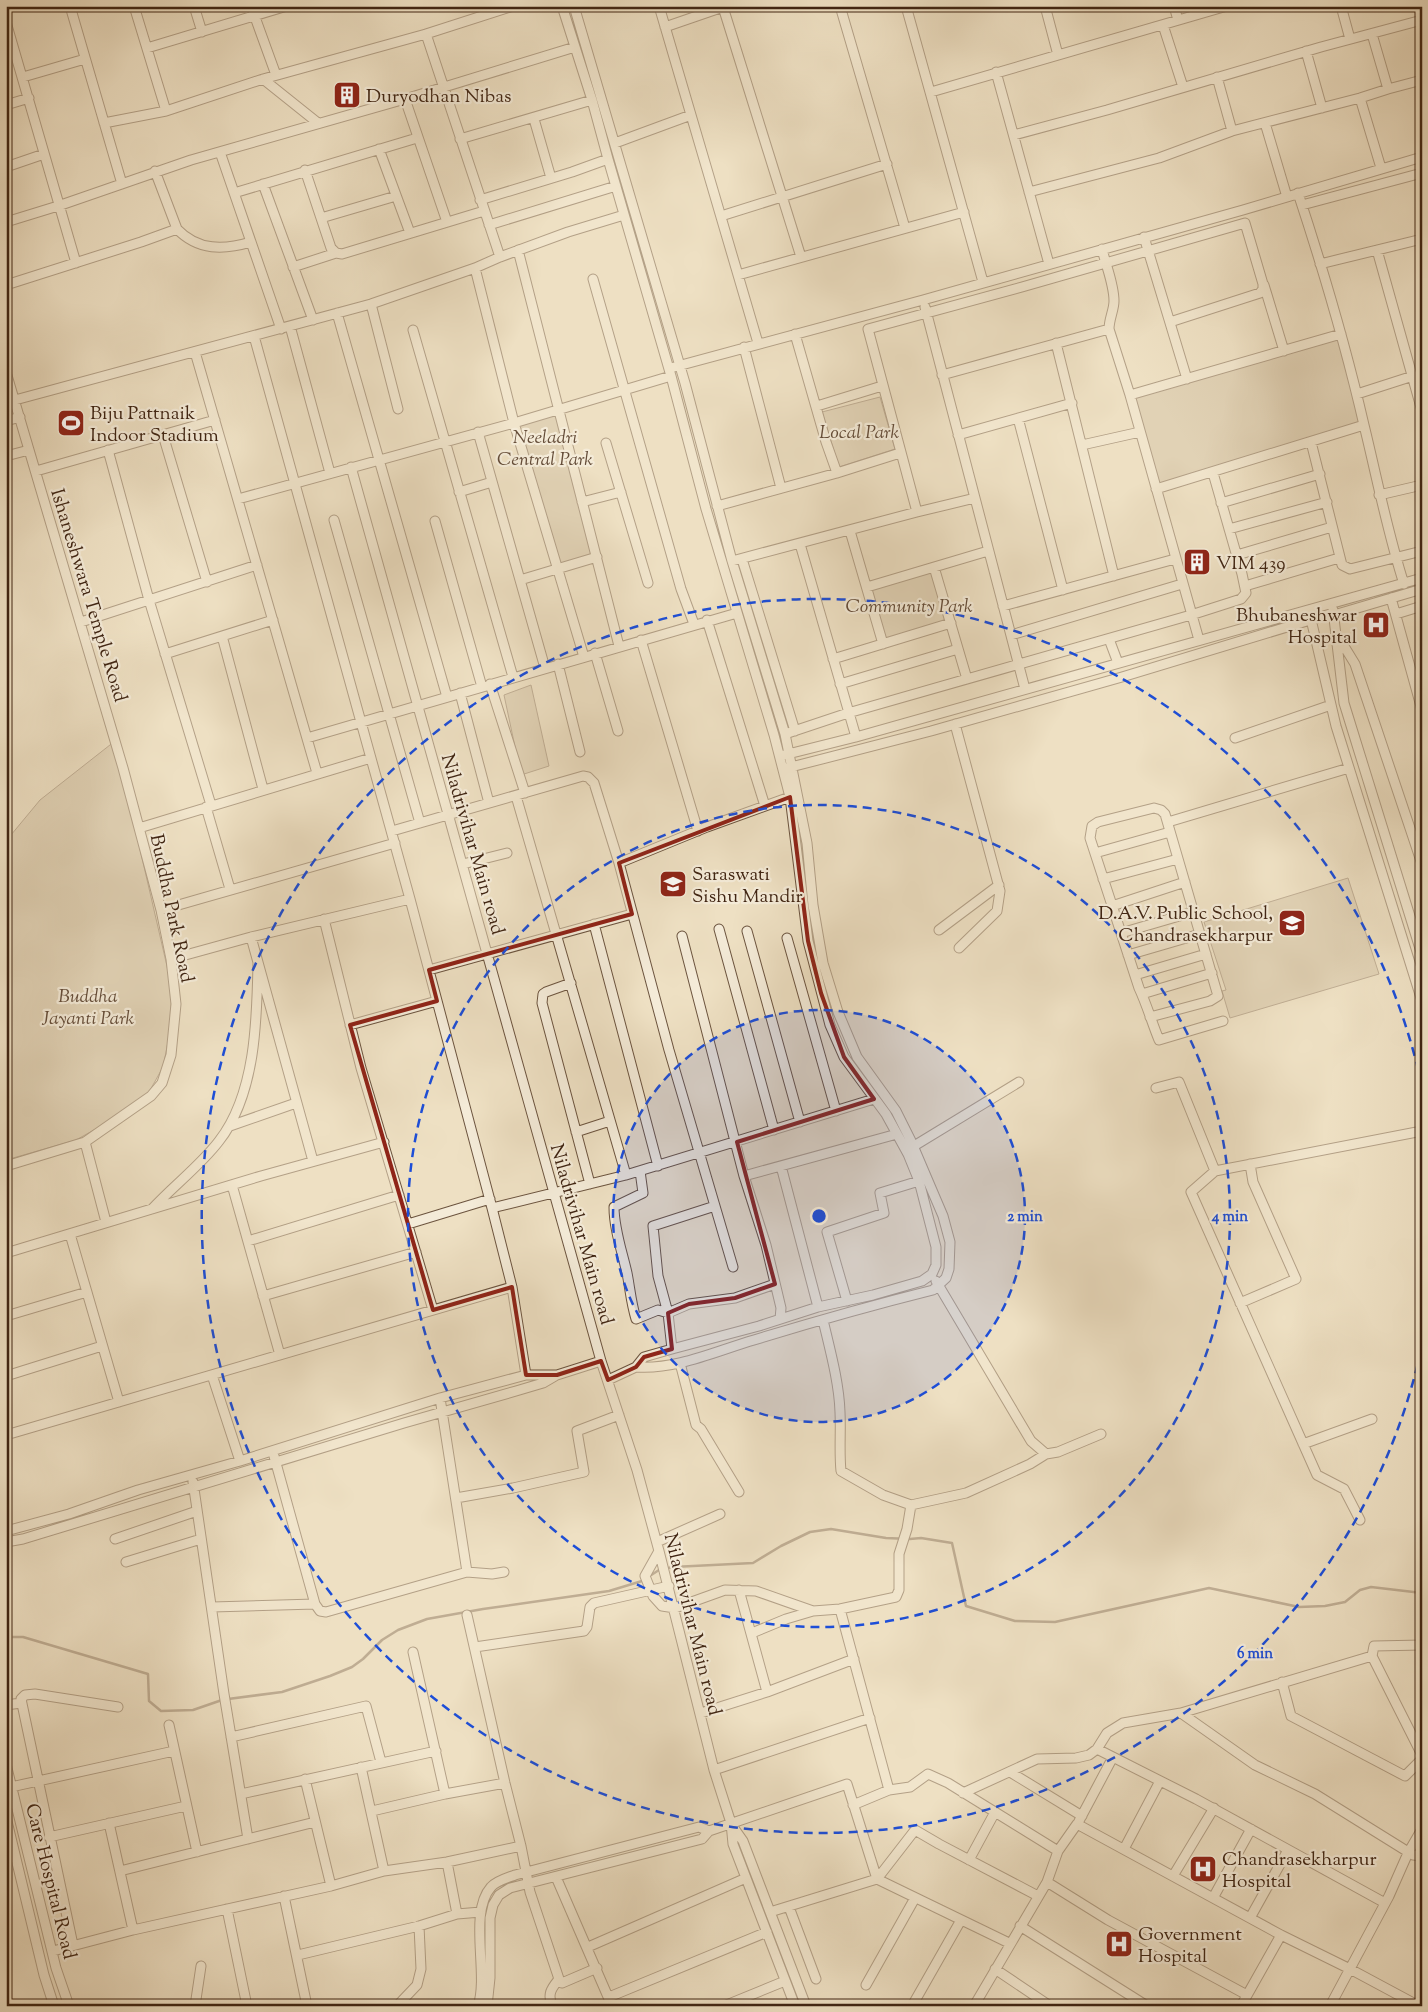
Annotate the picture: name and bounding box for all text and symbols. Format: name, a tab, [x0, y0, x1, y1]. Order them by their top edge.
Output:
building icon: Duryodhan Nibas	[332, 80, 362, 110]
place label: Duryodhan Nibas	[366, 84, 511, 111]
place label: Biju Pattnaik Indoor Stadium	[90, 401, 219, 450]
sports icon: Biju Pattnaik Indoor Stadium	[56, 408, 86, 438]
park label: Local Park	[819, 420, 899, 447]
park label: Neeladri Central Park	[497, 425, 593, 474]
street label: Ishaneshwara Temple Road	[42, 486, 133, 706]
building icon: VIM 439	[1182, 547, 1212, 577]
place label: VIM 439	[1216, 551, 1285, 578]
park label: Community Park	[845, 594, 973, 621]
place label: Bhubaneshwar Hospital	[1236, 603, 1357, 652]
hospital icon: Bhubaneshwar Hospital	[1361, 610, 1391, 640]
street label: Niladrivihar Main road	[433, 751, 510, 939]
street label: Buddha Park Road	[142, 832, 200, 986]
place label: Saraswati Sishu Mandir	[692, 862, 803, 911]
school or university icon: Saraswati Sishu Mandir	[658, 869, 688, 899]
place label: D.A.V. Public School, Chandrasekharpur	[1098, 901, 1273, 950]
school or university icon: D.A.V. Public School, Chandrasekharpur	[1277, 908, 1307, 938]
park label: Buddha Jayanti Park	[41, 984, 134, 1033]
street label: Niladrivihar Main road	[542, 1141, 619, 1329]
centre of rings	[810, 1207, 828, 1225]
text: 2 min	[1007, 1207, 1043, 1228]
text: 4 min	[1211, 1207, 1248, 1228]
street label: Niladrivihar Main road	[656, 1531, 727, 1719]
text: 6 min	[1237, 1644, 1273, 1665]
street label: Care Hospital Road	[17, 1801, 82, 1963]
place label: Chandrasekharpur Hospital	[1222, 1847, 1377, 1896]
hospital icon: Chandrasekharpur Hospital	[1188, 1854, 1218, 1884]
place label: Government Hospital	[1138, 1922, 1242, 1971]
hospital icon: Government Hospital	[1104, 1929, 1134, 1959]

